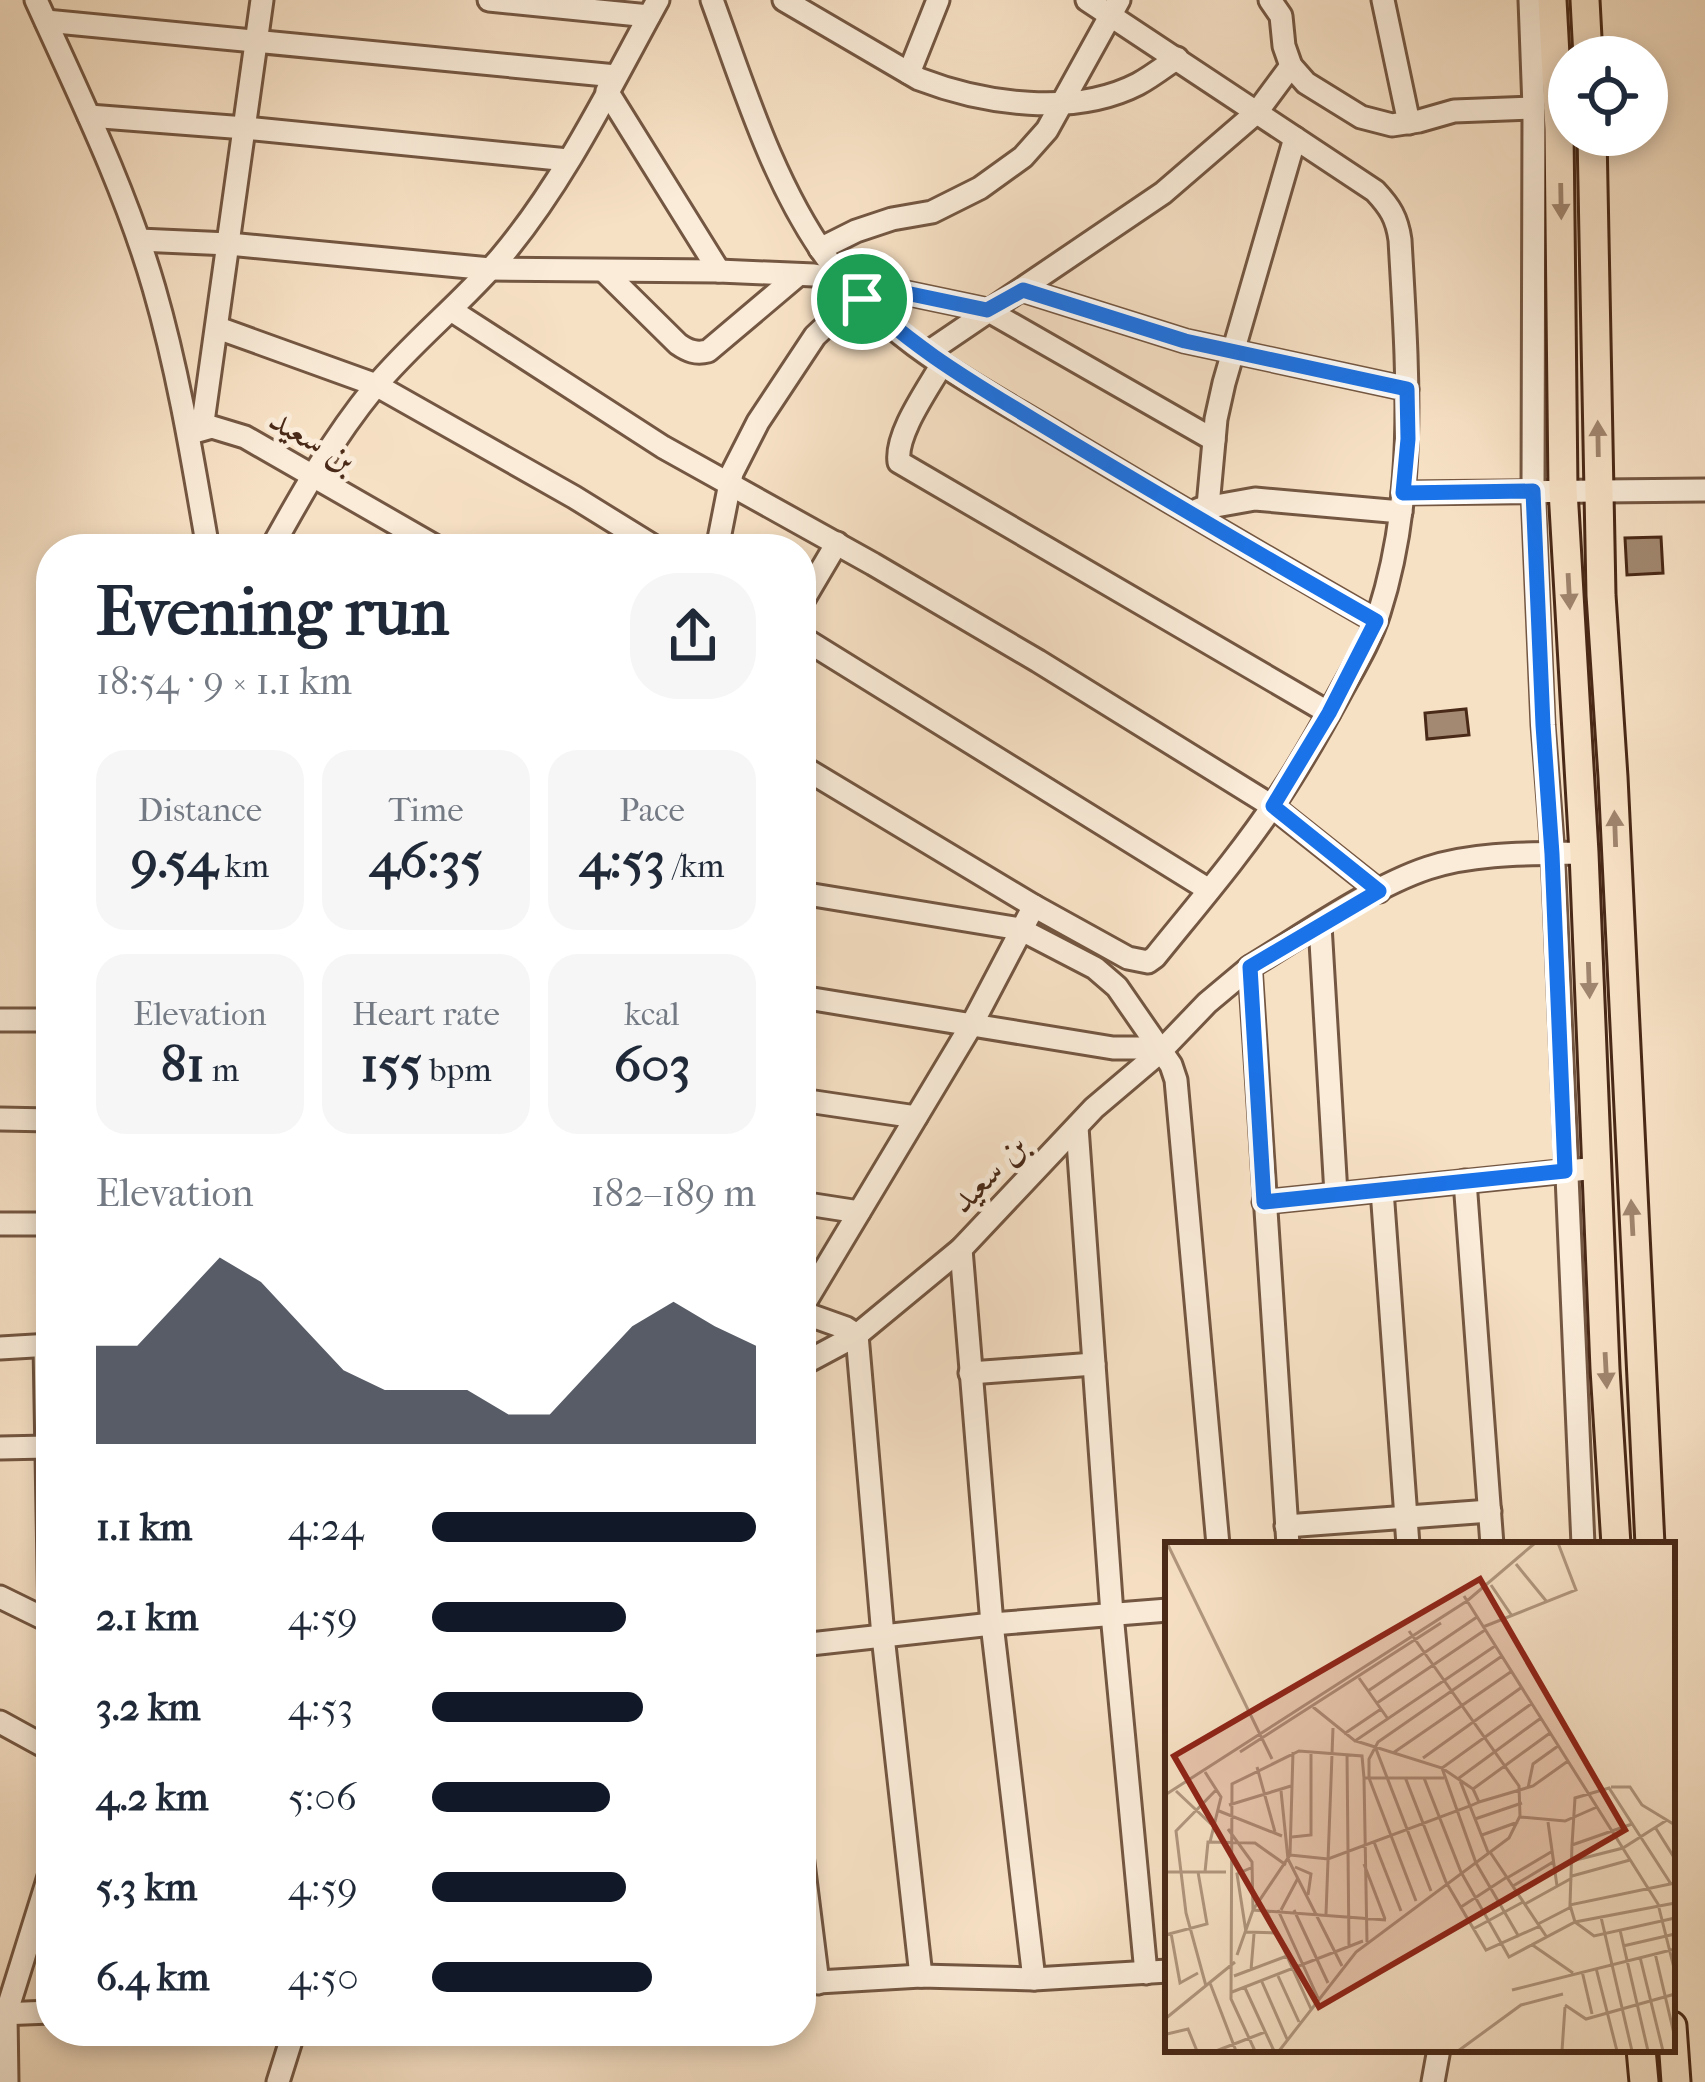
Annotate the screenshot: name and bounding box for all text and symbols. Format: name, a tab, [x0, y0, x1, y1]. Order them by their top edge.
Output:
map controls	[1548, 36, 1668, 156]
button: locate	[1548, 36, 1668, 156]
one-way arrow	[1551, 183, 1570, 221]
pin	[811, 248, 913, 350]
icon: arrive	[829, 266, 895, 332]
street label: بن سعيد	[262, 397, 364, 481]
one-way arrow	[1588, 419, 1607, 457]
one-way arrow	[1560, 572, 1579, 610]
button: share	[630, 573, 756, 699]
text: Evening run	[96, 574, 449, 651]
text: 18:54 · 9 × 1.1 km	[96, 658, 352, 704]
text: Distance	[138, 791, 262, 830]
text: Time	[389, 791, 464, 830]
text: Pace	[619, 791, 685, 830]
one-way arrow	[1605, 809, 1624, 847]
text: 9.54	[131, 830, 218, 890]
text: 46:35	[369, 830, 483, 890]
text: 4:53	[580, 830, 665, 890]
text: km	[218, 847, 269, 886]
text: /km	[665, 847, 724, 886]
one-way arrow	[1580, 962, 1599, 1000]
text: Elevation	[133, 995, 267, 1034]
text: Heart rate	[352, 995, 500, 1034]
text: kcal	[624, 995, 680, 1034]
text: 81	[161, 1034, 205, 1094]
text: 155	[360, 1034, 422, 1094]
text: 603	[614, 1034, 690, 1094]
text: m	[205, 1051, 239, 1090]
text: bpm	[422, 1051, 492, 1090]
street label: بن سعيد	[940, 1124, 1036, 1221]
text: Elevation	[96, 1170, 254, 1216]
text: 182–189 m	[591, 1170, 756, 1216]
one-way arrow	[1622, 1199, 1641, 1237]
one-way arrow	[1596, 1352, 1615, 1389]
text: 1.1 km	[96, 1504, 192, 1550]
text: 4:24	[288, 1504, 364, 1550]
inset map	[1165, 1542, 1675, 2052]
text: 2.1 km	[96, 1594, 198, 1640]
text: 4:59	[288, 1594, 358, 1640]
text: 3.2 km	[96, 1684, 200, 1730]
text: 4:53	[288, 1684, 353, 1730]
text: 4.2 km	[96, 1774, 209, 1820]
text: 5:06	[288, 1774, 357, 1820]
text: 5.3 km	[96, 1864, 197, 1910]
text: 4:59	[288, 1864, 358, 1910]
text: 6.4 km	[96, 1954, 210, 2000]
text: 4:50	[288, 1954, 359, 2000]

